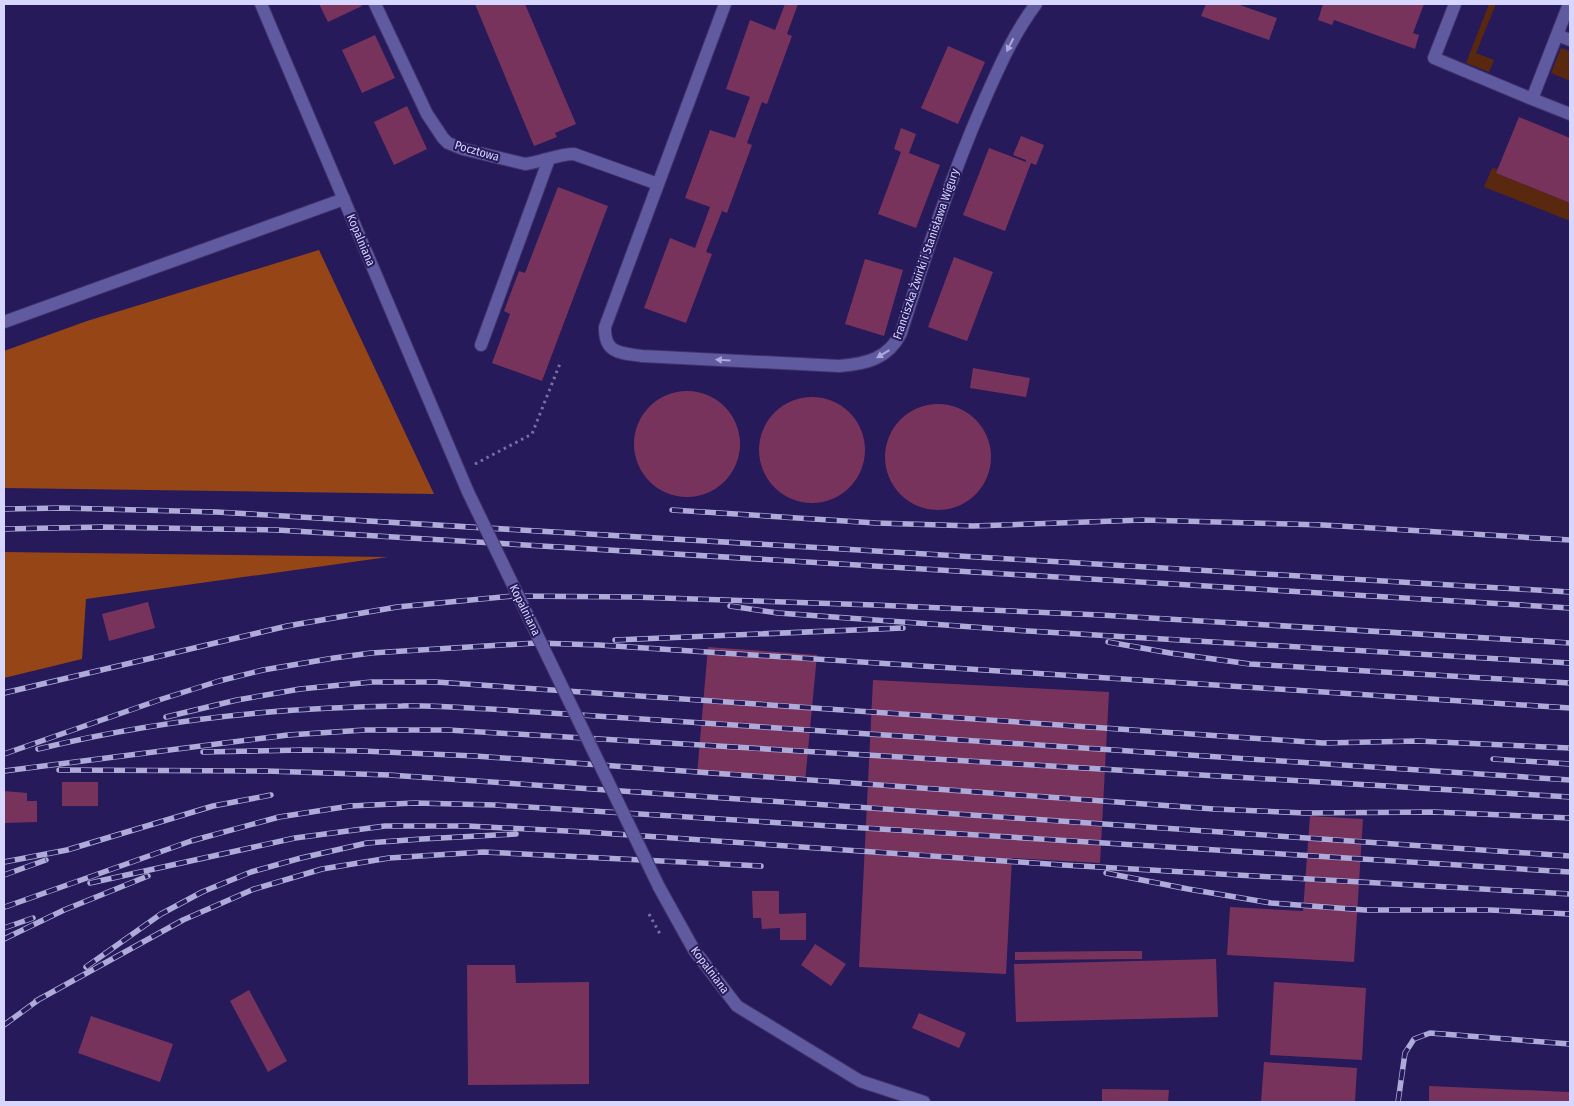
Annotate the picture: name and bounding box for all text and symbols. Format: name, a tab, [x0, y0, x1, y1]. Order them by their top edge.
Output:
one-way arrow	[1006, 38, 1014, 52]
street label: Pocztowa	[453, 138, 501, 164]
street label: Franciszka Żwirki i Stanisława Wigury	[889, 166, 962, 341]
street label: Kopalniana	[344, 212, 378, 268]
one-way arrow	[876, 350, 889, 359]
one-way arrow	[714, 356, 730, 364]
street label: Kopalniana	[507, 582, 543, 638]
street label: Kopalniana	[688, 944, 732, 996]

